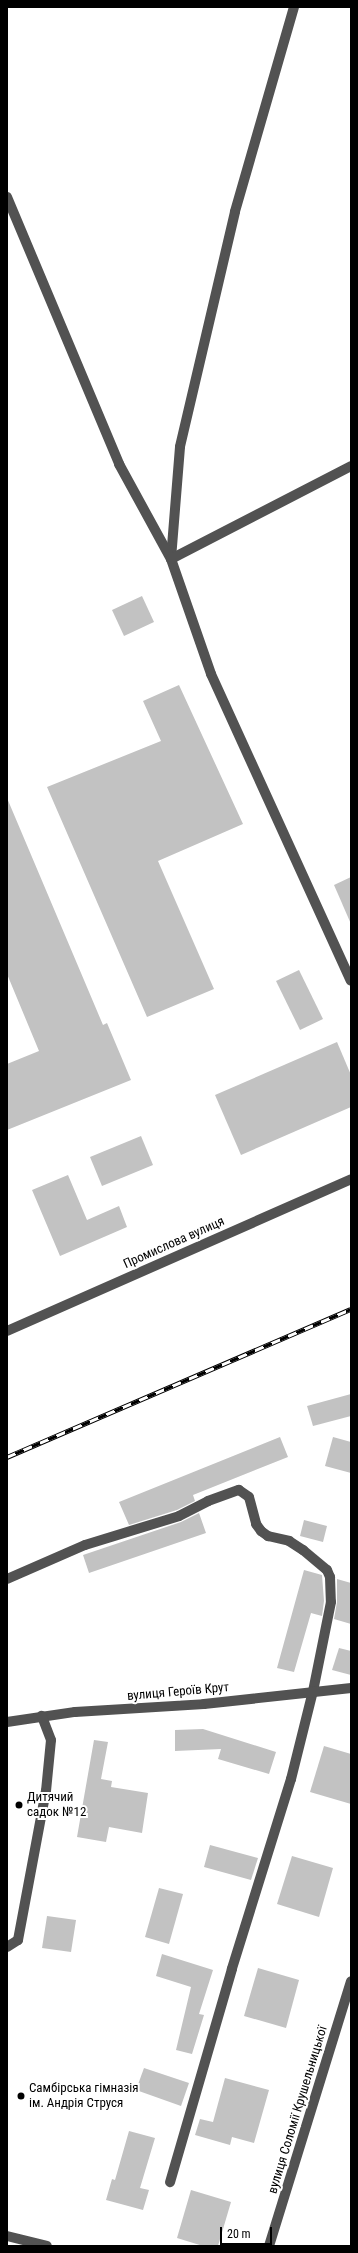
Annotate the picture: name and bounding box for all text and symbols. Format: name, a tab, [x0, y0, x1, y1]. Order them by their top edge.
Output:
street label: Промислова вулиця	[121, 1214, 227, 1272]
street label: вулиця Героїв Крут	[126, 1680, 230, 1704]
place label: Дитячий садок №12	[27, 1790, 86, 1821]
marker: Дитячий садок №12	[14, 1800, 24, 1810]
street label: вулиця Соломії Крушельницької	[265, 2024, 331, 2196]
place label: Самбірська гімназія ім. Андрія Струся	[29, 2081, 138, 2112]
marker: Самбірська гімназія ім. Андрія Струся	[16, 2091, 26, 2101]
scale bar	[222, 2219, 274, 2245]
text: 20 m	[227, 2227, 251, 2241]

